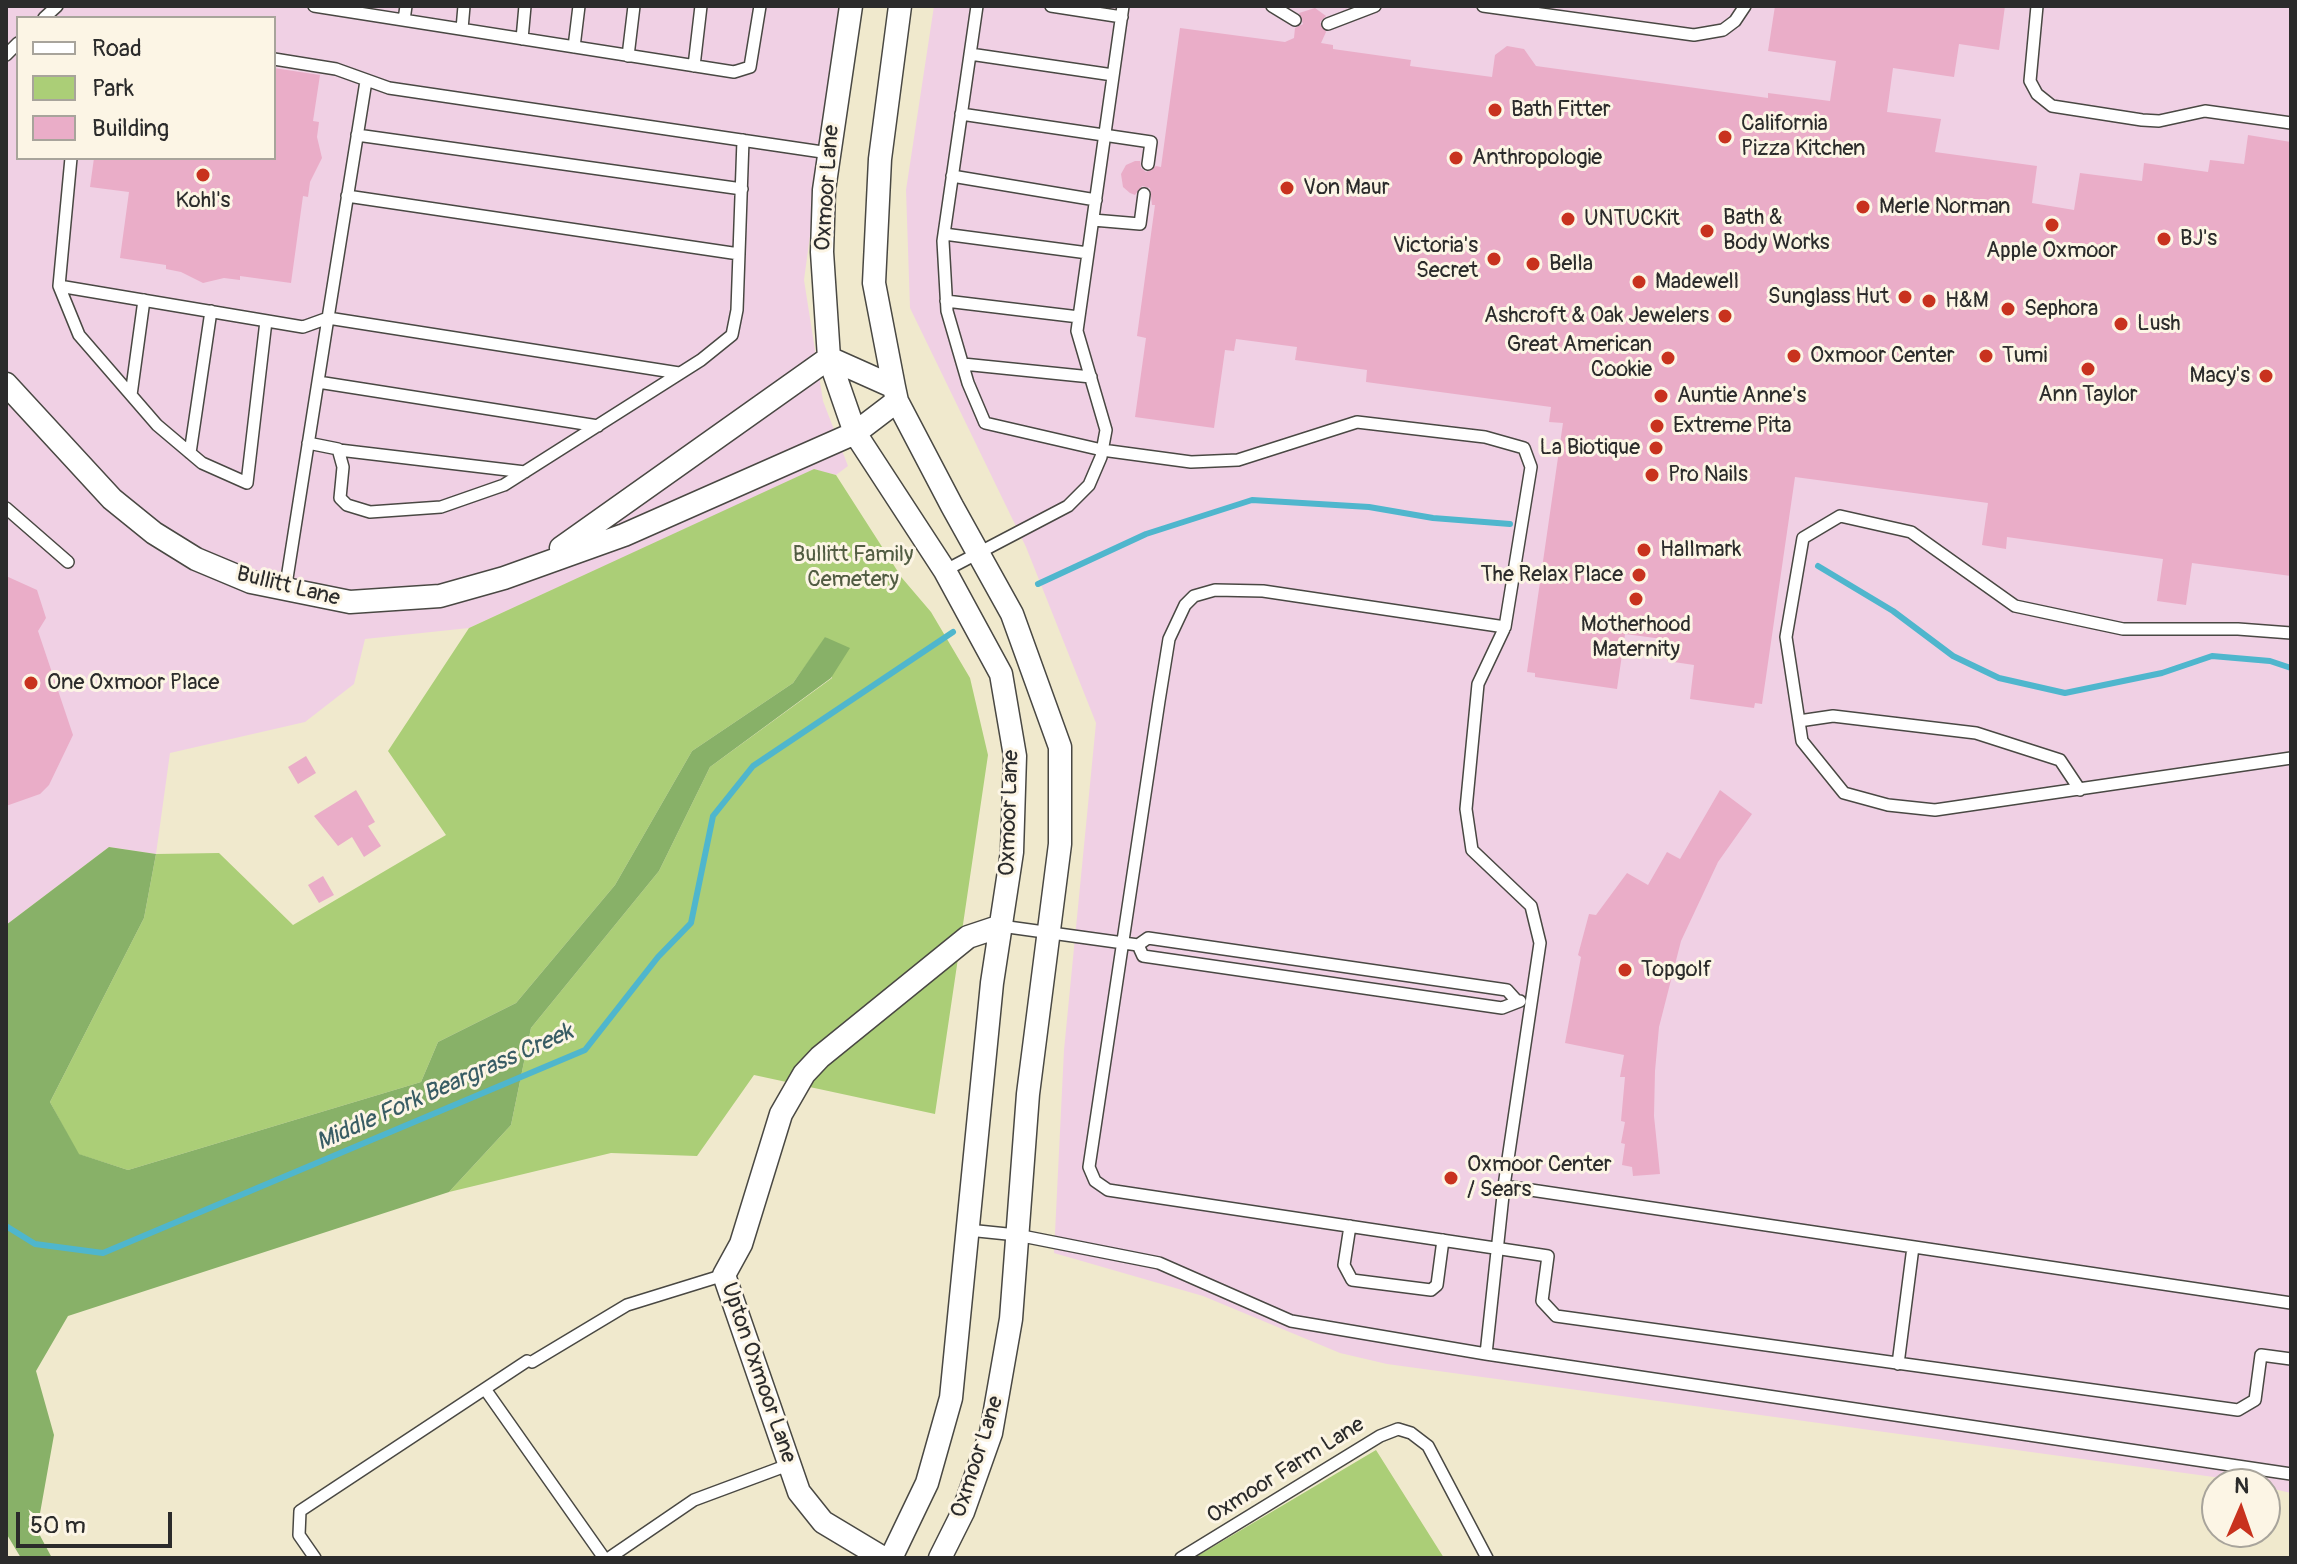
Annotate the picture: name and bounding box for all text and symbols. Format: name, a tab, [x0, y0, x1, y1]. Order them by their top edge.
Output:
legend	[16, 16, 276, 160]
text: Road	[92, 34, 142, 63]
text: Park	[92, 74, 134, 103]
place label: Bath Fitter	[1511, 97, 1611, 123]
marker: Bath Fitter	[1486, 101, 1504, 119]
place label: California Pizza Kitchen	[1741, 111, 1865, 162]
text: Building	[92, 114, 169, 143]
street label: Oxmoor Lane	[810, 124, 846, 252]
marker: California Pizza Kitchen	[1716, 128, 1734, 146]
place label: Anthropologie	[1472, 145, 1602, 171]
marker: Anthropologie	[1447, 149, 1465, 167]
marker: Kohl's	[194, 166, 212, 184]
place label: Von Maur	[1303, 175, 1390, 201]
marker: Von Maur	[1278, 179, 1296, 197]
place label: Kohl's	[176, 188, 230, 214]
place label: Merle Norman	[1879, 194, 2010, 220]
marker: Merle Norman	[1854, 198, 1872, 216]
place label: Bath & Body Works	[1723, 205, 1830, 256]
place label: UNTUCKit	[1584, 206, 1680, 232]
marker: UNTUCKit	[1559, 210, 1577, 228]
marker: Apple Oxmoor	[2043, 216, 2061, 234]
marker: Bath & Body Works	[1698, 222, 1716, 240]
place label: BJ's	[2180, 226, 2217, 252]
marker: BJ's	[2155, 230, 2173, 248]
place label: Victoria's Secret	[1393, 233, 1478, 284]
place label: Apple Oxmoor	[1986, 238, 2118, 264]
marker: Victoria's Secret	[1485, 250, 1503, 268]
place label: Bella	[1549, 251, 1593, 277]
marker: Bella	[1524, 255, 1542, 273]
place label: Madewell	[1655, 269, 1739, 295]
marker: Madewell	[1630, 273, 1648, 291]
place label: Sunglass Hut	[1768, 284, 1889, 310]
marker: Sunglass Hut	[1896, 288, 1914, 306]
place label: H&M	[1945, 288, 1989, 314]
marker: H&M	[1920, 292, 1938, 310]
place label: Sephora	[2024, 296, 2098, 322]
marker: Sephora	[1999, 300, 2017, 318]
place label: Ashcroft & Oak Jewelers	[1484, 303, 1709, 329]
marker: Ashcroft & Oak Jewelers	[1716, 307, 1734, 325]
place label: Lush	[2137, 311, 2181, 337]
marker: Lush	[2112, 315, 2130, 333]
place label: Great American Cookie	[1507, 332, 1652, 384]
place label: Oxmoor Center	[1810, 343, 1955, 369]
place label: Tumi	[2002, 343, 2047, 369]
marker: Oxmoor Center	[1785, 347, 1803, 365]
marker: Tumi	[1977, 347, 1995, 365]
marker: Great American Cookie	[1659, 349, 1677, 367]
marker: Ann Taylor	[2079, 360, 2097, 378]
place label: Macy's	[2190, 363, 2250, 389]
marker: Macy's	[2257, 367, 2275, 385]
place label: Ann Taylor	[2038, 382, 2138, 408]
place label: Auntie Anne's	[1677, 383, 1806, 409]
marker: Auntie Anne's	[1652, 387, 1670, 405]
place label: Extreme Pita	[1673, 413, 1792, 439]
marker: Extreme Pita	[1648, 417, 1666, 435]
place label: La Biotique	[1539, 435, 1640, 461]
marker: La Biotique	[1647, 439, 1665, 457]
place label: Pro Nails	[1668, 462, 1748, 488]
marker: Pro Nails	[1643, 466, 1661, 484]
place label: Hallmark	[1660, 537, 1741, 563]
marker: Hallmark	[1635, 541, 1653, 559]
park label: Bullitt Family Cemetery	[793, 542, 913, 594]
street label: Bullitt Lane	[234, 561, 342, 613]
place label: The Relax Place	[1480, 562, 1623, 588]
marker: The Relax Place	[1630, 566, 1648, 584]
marker: Motherhood Maternity	[1627, 590, 1645, 608]
place label: Motherhood Maternity	[1581, 612, 1691, 664]
place label: One Oxmoor Place	[47, 670, 219, 696]
marker: One Oxmoor Place	[22, 674, 40, 692]
street label: Oxmoor Lane	[995, 750, 1025, 876]
place label: Topgolf	[1641, 957, 1712, 983]
marker: Topgolf	[1616, 961, 1634, 979]
water label: Middle Fork Beargrass Creek	[312, 1018, 578, 1158]
place label: Oxmoor Center / Sears	[1467, 1152, 1612, 1204]
marker: Oxmoor Center / Sears	[1442, 1169, 1460, 1187]
street label: Upton Oxmoor Lane	[715, 1280, 801, 1466]
street label: Oxmoor Lane	[946, 1393, 1010, 1521]
street label: Oxmoor Farm Lane	[1203, 1412, 1369, 1530]
north arrow	[2201, 1468, 2281, 1548]
text: N	[2234, 1472, 2250, 1500]
scale bar	[20, 1496, 176, 1546]
text: 50 m	[30, 1511, 86, 1540]

